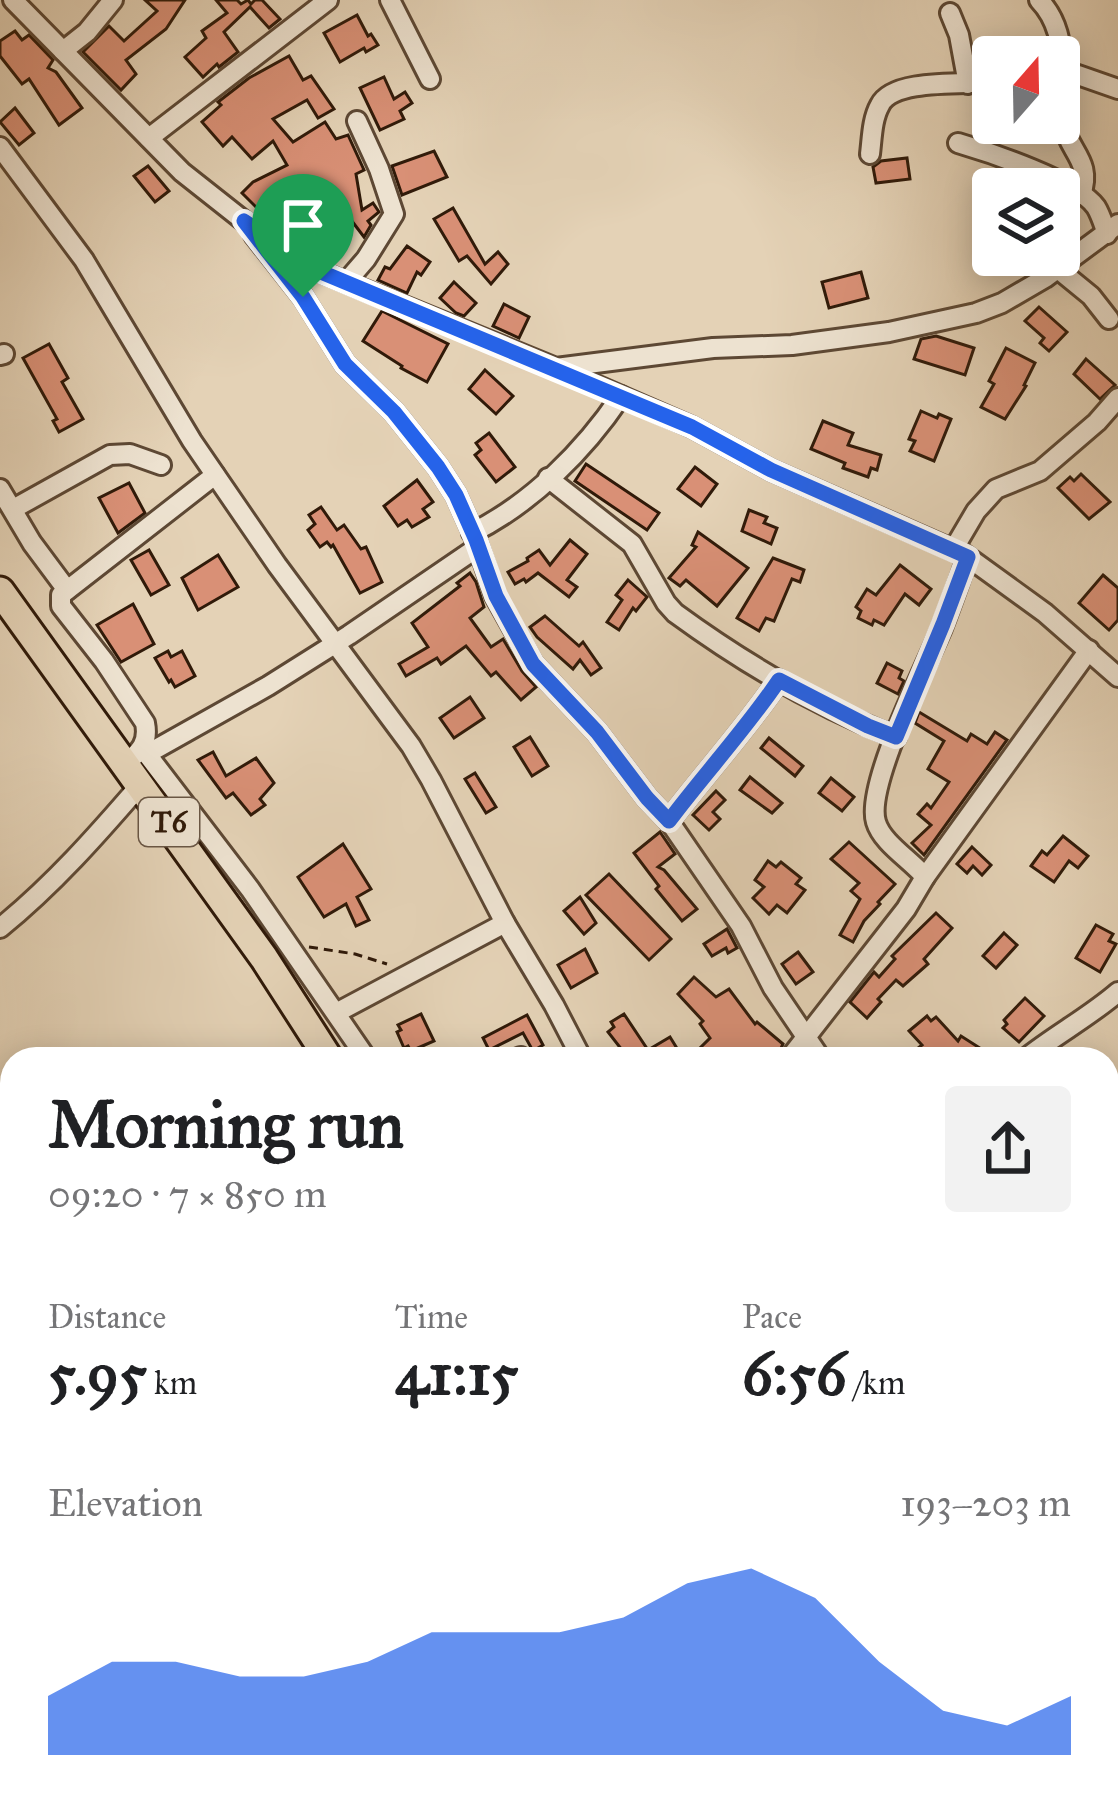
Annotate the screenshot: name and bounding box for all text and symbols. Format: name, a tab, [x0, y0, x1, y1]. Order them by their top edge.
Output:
north arrow	[972, 36, 1080, 144]
map controls	[972, 36, 1080, 276]
button: layers	[972, 168, 1080, 276]
pin	[252, 174, 354, 297]
icon: arrive	[270, 192, 336, 258]
road number: T6	[139, 798, 199, 846]
text: Morning run	[48, 1084, 404, 1165]
button: share	[945, 1086, 1071, 1212]
text: 09:20 · 7 × 850 m	[48, 1170, 327, 1218]
text: Distance	[48, 1297, 166, 1337]
text: Time	[395, 1297, 468, 1337]
text: Pace	[742, 1297, 802, 1337]
text: 5.95	[48, 1337, 147, 1410]
text: 41:15	[395, 1337, 518, 1410]
text: 6:56	[742, 1337, 847, 1410]
text: km	[147, 1363, 197, 1403]
text: /km	[847, 1363, 906, 1403]
text: Elevation	[48, 1479, 203, 1527]
text: 193–203 m	[900, 1479, 1071, 1527]

